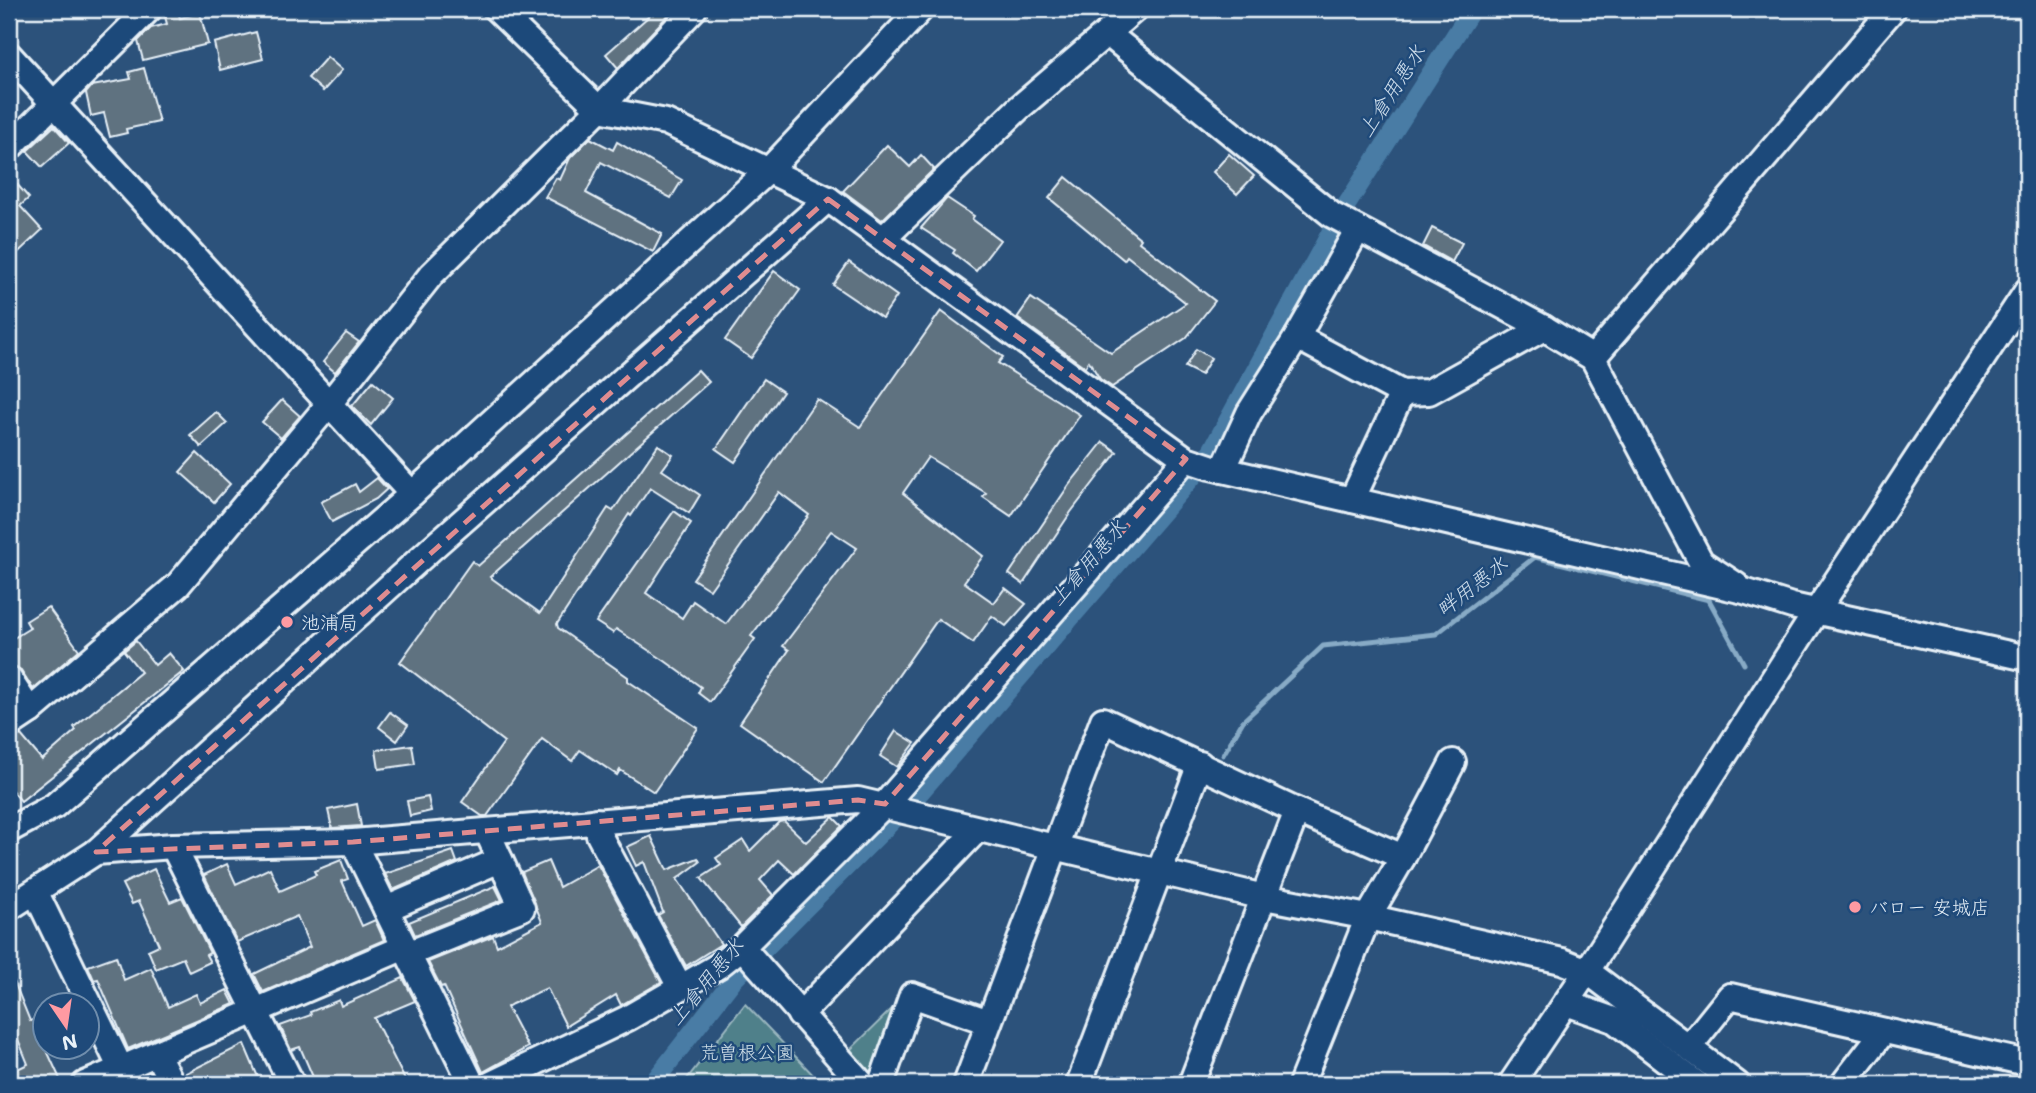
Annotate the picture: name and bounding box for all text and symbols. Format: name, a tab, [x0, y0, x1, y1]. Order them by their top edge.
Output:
water label: 上倉用悪水	[1352, 39, 1432, 143]
water label: 上倉用悪水	[1043, 514, 1133, 612]
water label: 畔用悪水	[1430, 550, 1514, 624]
place label: 池浦局	[301, 610, 358, 635]
marker: 池浦局	[279, 614, 295, 630]
place label: バロー 安城店	[1869, 895, 1989, 920]
marker: バロー 安城店	[1847, 899, 1863, 915]
water label: 上倉用悪水	[662, 933, 750, 1031]
north arrow	[32, 992, 102, 1062]
text: N	[60, 1028, 80, 1056]
park label: 荒曽根公園	[699, 1040, 795, 1065]

